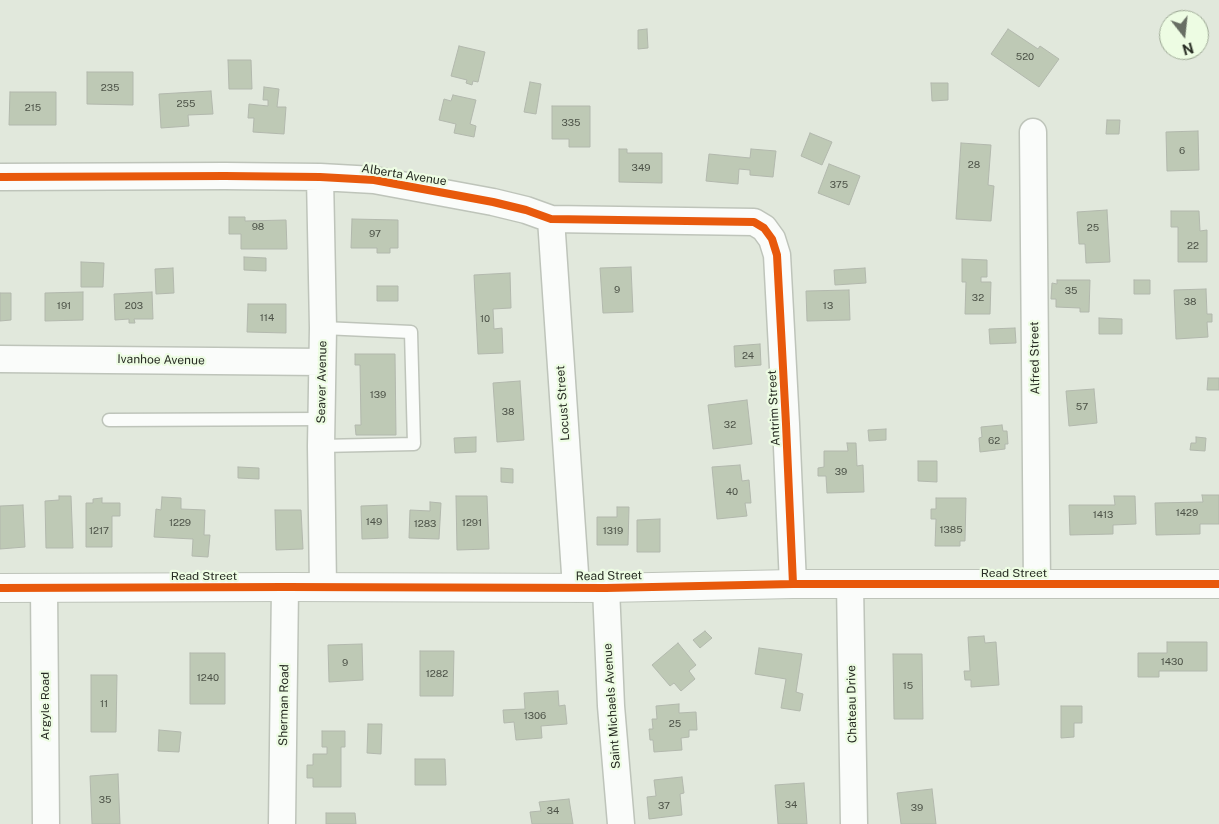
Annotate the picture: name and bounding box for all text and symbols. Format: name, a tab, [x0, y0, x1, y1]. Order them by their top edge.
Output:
north arrow	[1159, 10, 1209, 60]
text: N	[1180, 39, 1195, 58]
house number: 520	[1016, 51, 1034, 63]
house number: 235	[101, 82, 119, 94]
house number: 255	[177, 98, 195, 110]
house number: 215	[25, 102, 41, 114]
house number: 335	[562, 117, 580, 129]
house number: 6	[1179, 145, 1185, 157]
house number: 28	[968, 159, 980, 171]
street label: Alberta Avenue	[360, 161, 448, 189]
house number: 349	[632, 162, 650, 174]
house number: 375	[830, 179, 848, 191]
house number: 98	[252, 221, 264, 233]
house number: 25	[1087, 222, 1099, 234]
house number: 97	[369, 228, 381, 240]
house number: 22	[1187, 240, 1199, 252]
house number: 9	[614, 284, 620, 296]
house number: 35	[1065, 285, 1077, 297]
house number: 32	[972, 292, 984, 304]
house number: 38	[1184, 296, 1196, 308]
house number: 191	[57, 300, 71, 312]
house number: 203	[125, 300, 143, 312]
house number: 13	[823, 300, 833, 312]
house number: 114	[260, 312, 274, 324]
house number: 10	[480, 313, 490, 325]
street label: Alfred Street	[1027, 321, 1043, 395]
street label: Seaver Avenue	[314, 341, 330, 423]
house number: 24	[742, 350, 754, 362]
street label: Ivanhoe Avenue	[117, 352, 205, 368]
street label: Locust Street	[553, 365, 573, 441]
street label: Antrim Street	[765, 370, 783, 446]
house number: 139	[370, 389, 386, 401]
house number: 57	[1076, 401, 1088, 413]
house number: 38	[502, 406, 514, 418]
house number: 32	[724, 419, 736, 431]
house number: 62	[988, 435, 1000, 447]
house number: 39	[835, 466, 847, 478]
house number: 40	[726, 486, 738, 498]
house number: 1429	[1176, 507, 1198, 519]
house number: 1413	[1093, 509, 1113, 521]
house number: 149	[366, 516, 382, 528]
house number: 1229	[169, 517, 191, 529]
house number: 1291	[462, 517, 482, 529]
house number: 1283	[414, 518, 436, 530]
house number: 1385	[939, 524, 963, 536]
house number: 1217	[89, 525, 109, 537]
house number: 1319	[603, 525, 623, 537]
street label: Read Street	[981, 566, 1047, 580]
street label: Read Street	[576, 568, 642, 584]
street label: Read Street	[171, 569, 237, 583]
street label: Saint Michaels Avenue	[600, 643, 624, 769]
house number: 1430	[1161, 656, 1183, 668]
house number: 9	[342, 657, 348, 669]
street label: Sherman Road	[276, 664, 292, 746]
street label: Chateau Drive	[844, 665, 860, 743]
house number: 1282	[426, 668, 448, 680]
street label: Argyle Road	[38, 672, 52, 740]
house number: 1240	[197, 672, 219, 684]
house number: 15	[903, 680, 913, 692]
house number: 11	[100, 698, 108, 710]
house number: 1306	[524, 710, 546, 722]
house number: 25	[669, 718, 681, 730]
house number: 35	[99, 794, 111, 806]
house number: 34	[785, 799, 797, 811]
house number: 37	[658, 800, 670, 812]
house number: 39	[911, 802, 923, 814]
house number: 34	[547, 805, 559, 817]

